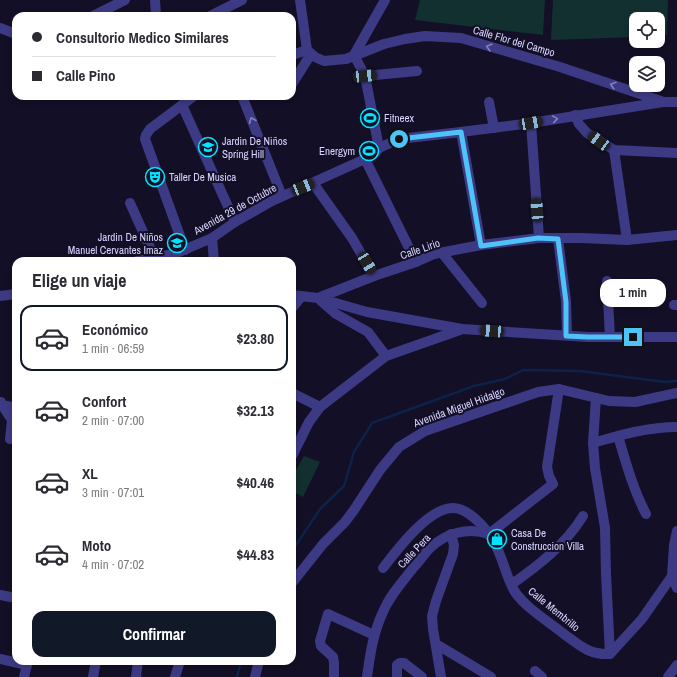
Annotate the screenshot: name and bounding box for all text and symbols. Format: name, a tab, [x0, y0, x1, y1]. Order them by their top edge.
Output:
map controls	[629, 12, 665, 92]
button: locate	[629, 12, 665, 48]
street label: Calle Flor del Campo	[471, 23, 557, 59]
text: Consultorio Medico Similares	[56, 27, 229, 48]
one-way arrow	[486, 43, 493, 52]
button: layers	[629, 56, 665, 92]
text: Calle Pino	[56, 65, 115, 86]
car	[353, 69, 377, 83]
one-way arrow	[610, 81, 617, 90]
sports icon: Fitneex	[359, 107, 381, 129]
place label: Fitneex	[384, 111, 415, 125]
car	[518, 115, 544, 131]
one-way arrow	[551, 115, 558, 124]
one-way arrow	[249, 117, 257, 125]
car	[586, 129, 612, 153]
route start	[390, 130, 408, 148]
place label: Jardin De Niños Spring Hill	[222, 134, 288, 161]
school or university icon: Jardin De Niños Spring Hill	[197, 136, 219, 158]
sports icon: Energym	[358, 140, 380, 162]
place label: Energym	[319, 144, 355, 158]
theatre icon: Taller De Musica	[144, 166, 166, 188]
place label: Taller De Musica	[169, 170, 236, 184]
car	[290, 177, 316, 197]
street label: Avenida 29 de Octubre	[190, 180, 279, 238]
car	[530, 198, 544, 222]
place label: Jardin De Niños Manuel Cervantes Imaz	[68, 230, 163, 257]
school or university icon: Jardin De Niños Manuel Cervantes Imaz	[166, 232, 188, 254]
street label: Calle Lirio	[398, 236, 442, 262]
car	[356, 250, 378, 276]
text: Elige un viaje	[32, 268, 126, 293]
callout: 1 min	[600, 279, 666, 307]
text: 1 min	[619, 284, 647, 301]
text: Económico	[82, 319, 148, 340]
icon: car	[34, 320, 70, 356]
car	[480, 324, 504, 338]
text: $23.80	[236, 328, 274, 349]
route end	[624, 328, 642, 346]
text: 1 min · 06:59	[82, 340, 144, 357]
street label: Avenida Miguel Hidalgo	[411, 384, 507, 430]
text: Confort	[82, 391, 126, 412]
icon: car	[34, 392, 70, 428]
text: $32.13	[236, 400, 274, 421]
text: 2 min · 07:00	[82, 412, 144, 429]
text: XL	[82, 463, 98, 484]
icon: car	[34, 464, 70, 500]
text: $40.46	[236, 472, 274, 493]
text: 3 min · 07:01	[82, 484, 144, 501]
place label: Casa De Construccion Villa	[511, 526, 584, 553]
shop icon: Casa De Construccion Villa	[486, 528, 508, 550]
street label: Calle Pera	[395, 531, 433, 571]
text: Moto	[82, 535, 111, 556]
icon: car	[34, 536, 70, 572]
text: $44.83	[236, 544, 274, 565]
text: 4 min · 07:02	[82, 556, 144, 573]
street label: Calle Membrillo	[525, 584, 583, 634]
button: Confirmar	[32, 611, 276, 657]

